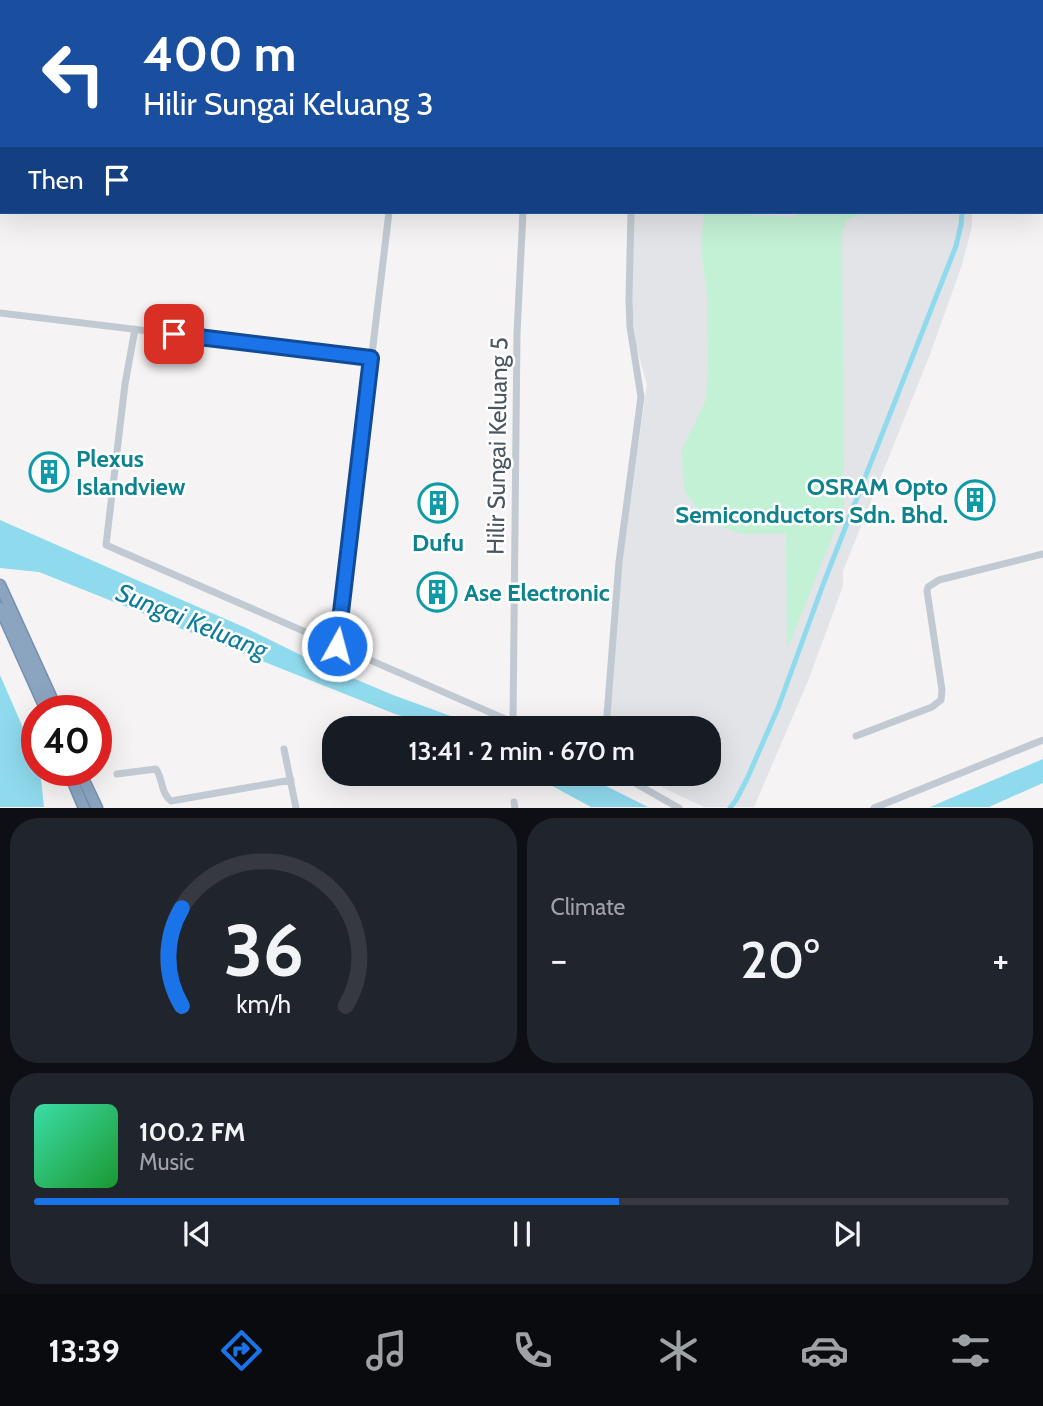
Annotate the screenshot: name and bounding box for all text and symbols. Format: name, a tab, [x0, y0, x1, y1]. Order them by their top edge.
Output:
text: 400 m	[143, 24, 296, 83]
icon: left	[28, 28, 119, 119]
text: Hilir Sungai Keluang 3	[143, 84, 434, 123]
icon: arrive	[98, 161, 136, 199]
text: Then	[28, 164, 84, 196]
pin	[144, 304, 204, 364]
icon: arrive	[155, 315, 193, 353]
street label: Hilir Sungai Keluang 5	[481, 337, 513, 555]
place label: Plexus Islandview	[76, 444, 186, 501]
building icon: Plexus Islandview	[28, 451, 70, 493]
place label: OSRAM Opto Semiconductors Sdn. Bhd.	[675, 472, 948, 529]
building icon: OSRAM Opto Semiconductors Sdn. Bhd.	[954, 479, 996, 521]
building icon: Dufu	[417, 482, 459, 524]
place label: Dufu	[412, 528, 464, 557]
building icon: Ase Electronic	[416, 571, 458, 613]
water label: Sungai Keluang	[112, 576, 273, 666]
place label: Ase Electronic	[464, 578, 610, 607]
position arrow	[300, 609, 374, 683]
speed limit sign: 40	[21, 695, 112, 786]
text: 13:41 · 2 min · 670 m	[408, 735, 635, 767]
text: Climate	[551, 893, 625, 921]
text: 36	[223, 907, 303, 995]
text: 20°	[740, 928, 819, 991]
text: −	[551, 936, 567, 983]
text: +	[992, 936, 1009, 983]
text: km/h	[236, 989, 291, 1019]
text: 100.2 FM	[139, 1116, 245, 1148]
text: Music	[139, 1148, 194, 1176]
icon: previous	[178, 1215, 216, 1253]
icon: pause	[503, 1215, 541, 1253]
icon: next	[828, 1215, 866, 1253]
icon: directions	[217, 1326, 266, 1375]
icon: music	[362, 1326, 411, 1375]
icon: phone	[508, 1326, 557, 1375]
icon: climate	[654, 1326, 703, 1375]
icon: car	[800, 1326, 849, 1375]
icon: filters	[946, 1326, 995, 1375]
text: 13:39	[48, 1331, 120, 1370]

